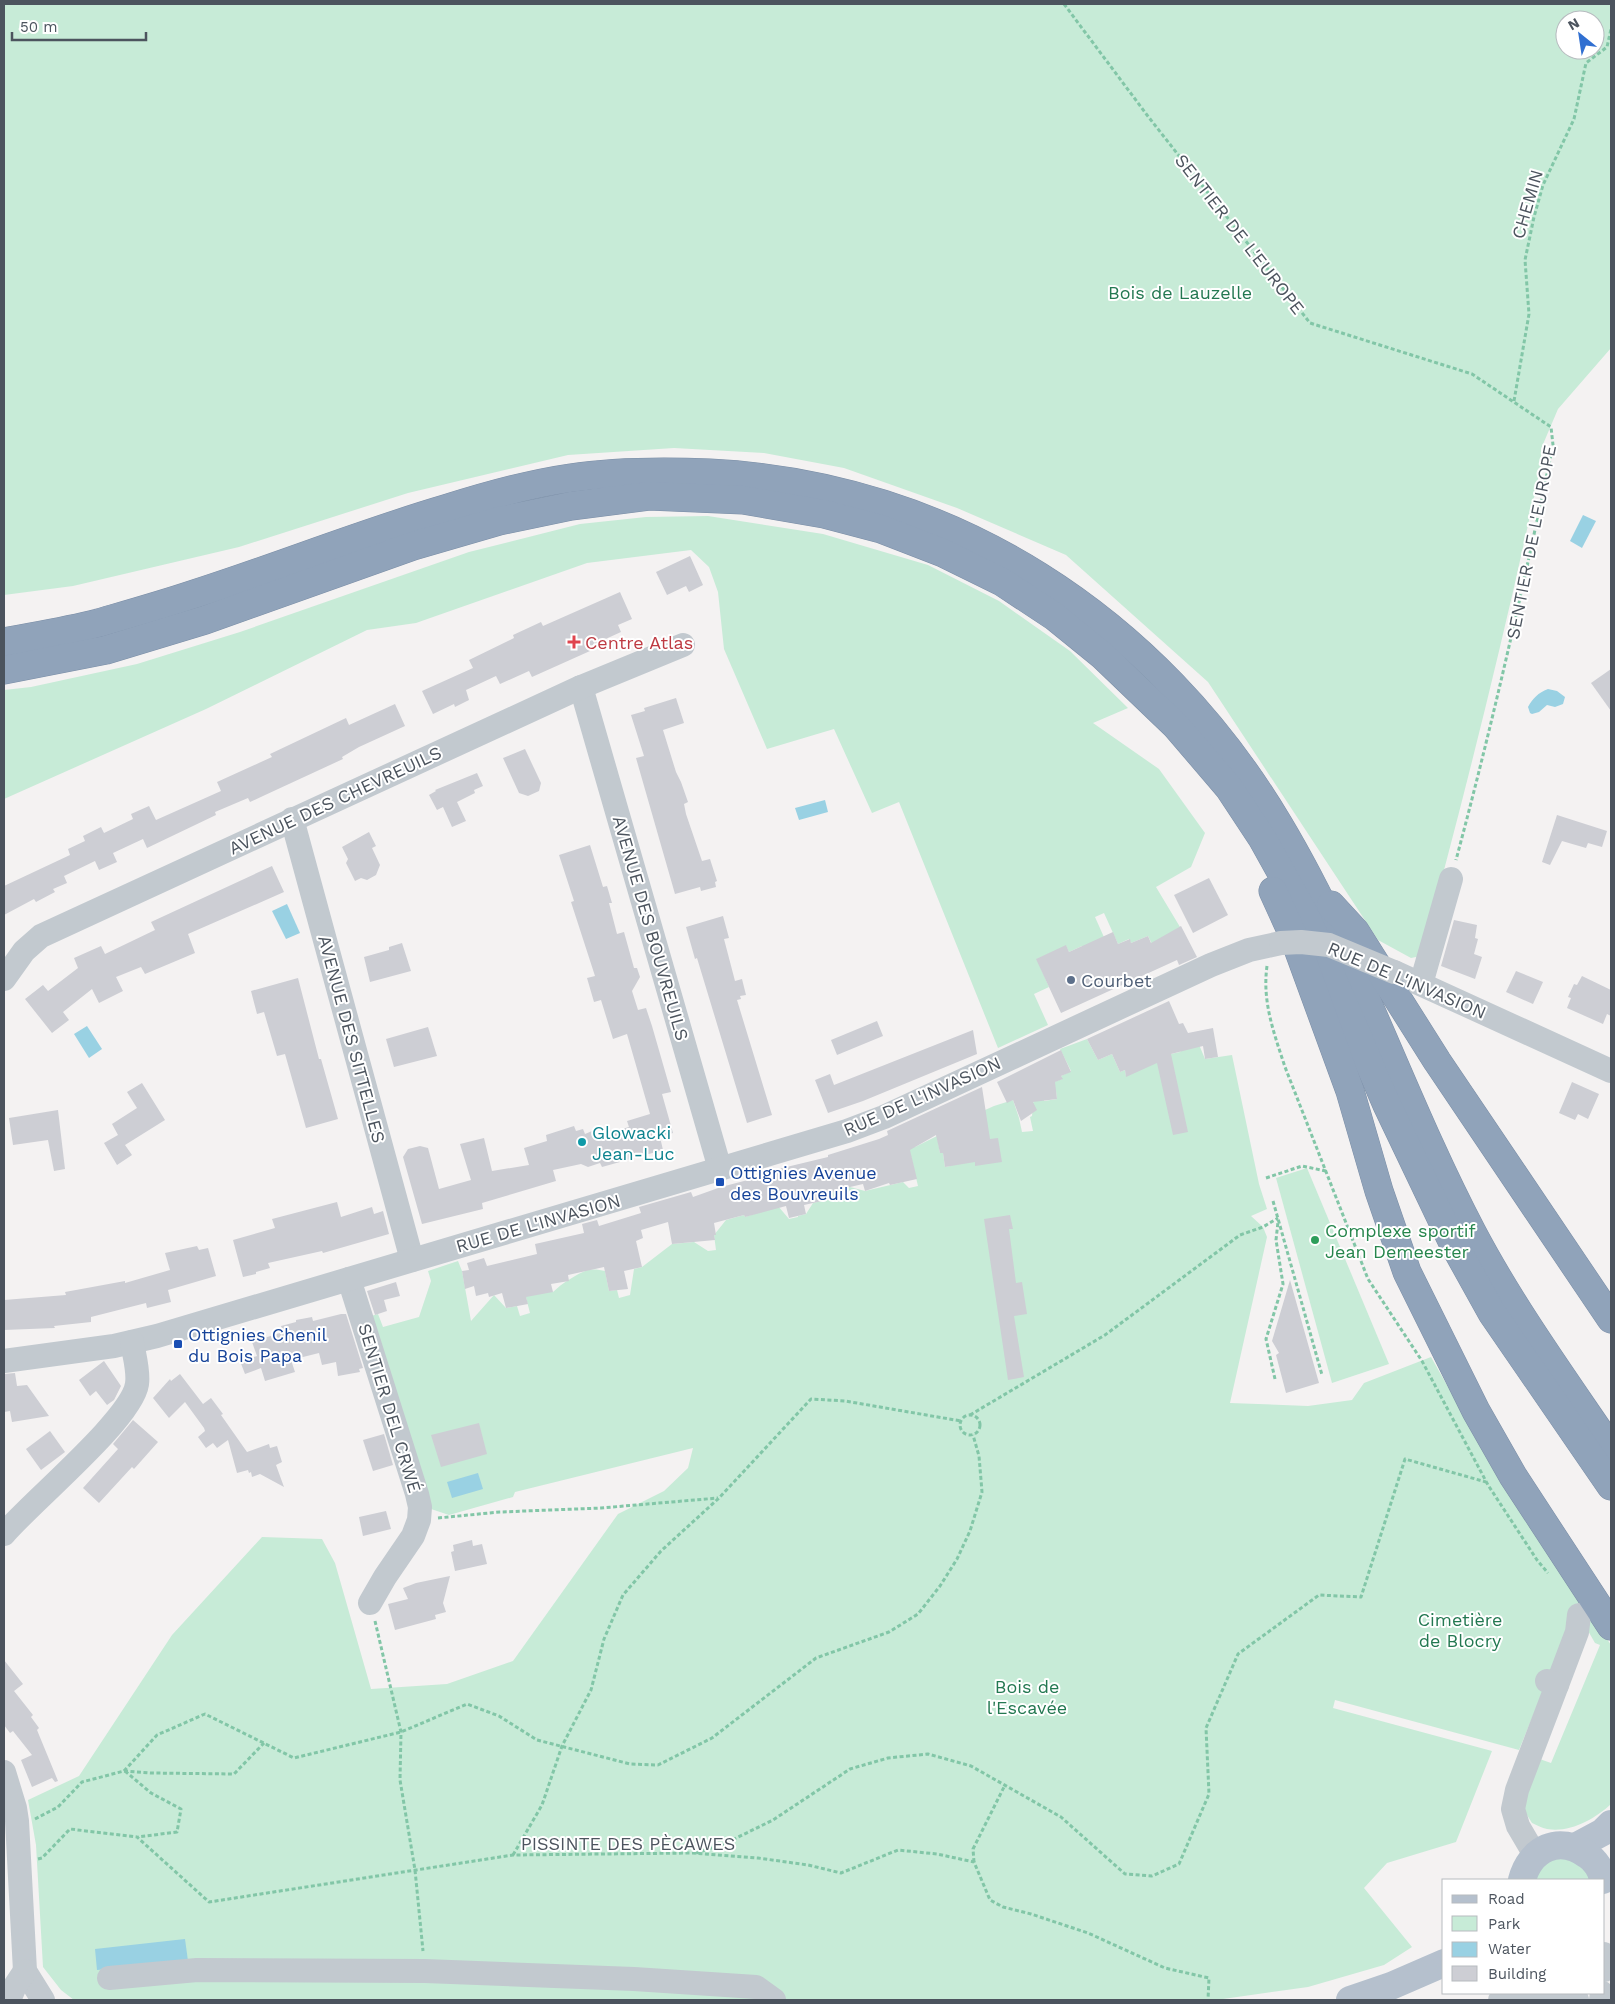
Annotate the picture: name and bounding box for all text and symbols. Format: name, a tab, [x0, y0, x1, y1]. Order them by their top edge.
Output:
scale bar	[12, 10, 146, 42]
north arrow	[1555, 10, 1605, 60]
text: N	[1565, 14, 1582, 33]
text: 50 m	[20, 18, 57, 36]
street label: SENTIER DE L'EUROPE	[1171, 150, 1309, 318]
street label: CHEMIN	[1507, 167, 1547, 241]
park label: Bois de Lauzelle	[1108, 282, 1252, 303]
street label: SENTIER DE L'EUROPE	[1502, 443, 1560, 641]
place label: Centre Atlas	[585, 632, 693, 653]
marker: Centre Atlas	[567, 635, 581, 649]
street label: AVENUE DES CHEVREUILS	[225, 741, 445, 859]
street label: AVENUE DES BOUVREUILS	[609, 813, 693, 1043]
street label: AVENUE DES SITTELLES	[314, 933, 390, 1145]
street label: RUE DE L'INVASION	[1325, 937, 1489, 1023]
place label: Courbet	[1081, 970, 1152, 991]
marker: Courbet	[1065, 974, 1077, 986]
street label: RUE DE L'INVASION	[840, 1052, 1004, 1140]
place label: Glowacki Jean-Luc	[592, 1122, 675, 1164]
marker: Glowacki Jean-Luc	[576, 1136, 588, 1148]
place label: Ottignies Avenue des Bouvreuils	[730, 1162, 877, 1204]
marker: Ottignies Avenue des Bouvreuils	[714, 1176, 726, 1188]
street label: RUE DE L'INVASION	[453, 1189, 623, 1257]
place label: Complexe sportif Jean Demeester	[1325, 1220, 1476, 1262]
marker: Complexe sportif Jean Demeester	[1309, 1234, 1321, 1246]
street label: SENTIER DEL CRWÉ	[354, 1321, 426, 1495]
place label: Ottignies Chenil du Bois Papa	[188, 1324, 328, 1366]
marker: Ottignies Chenil du Bois Papa	[172, 1338, 184, 1350]
park label: Cimetière de Blocry	[1418, 1609, 1502, 1651]
park label: Bois de l'Escavée	[987, 1676, 1067, 1718]
street label: PISSINTE DES PÈCAWES	[521, 1833, 735, 1854]
legend	[1442, 1879, 1605, 1994]
text: Road	[1488, 1890, 1525, 1908]
text: Park	[1488, 1915, 1521, 1933]
text: Water	[1488, 1940, 1531, 1958]
text: Building	[1488, 1965, 1546, 1983]

